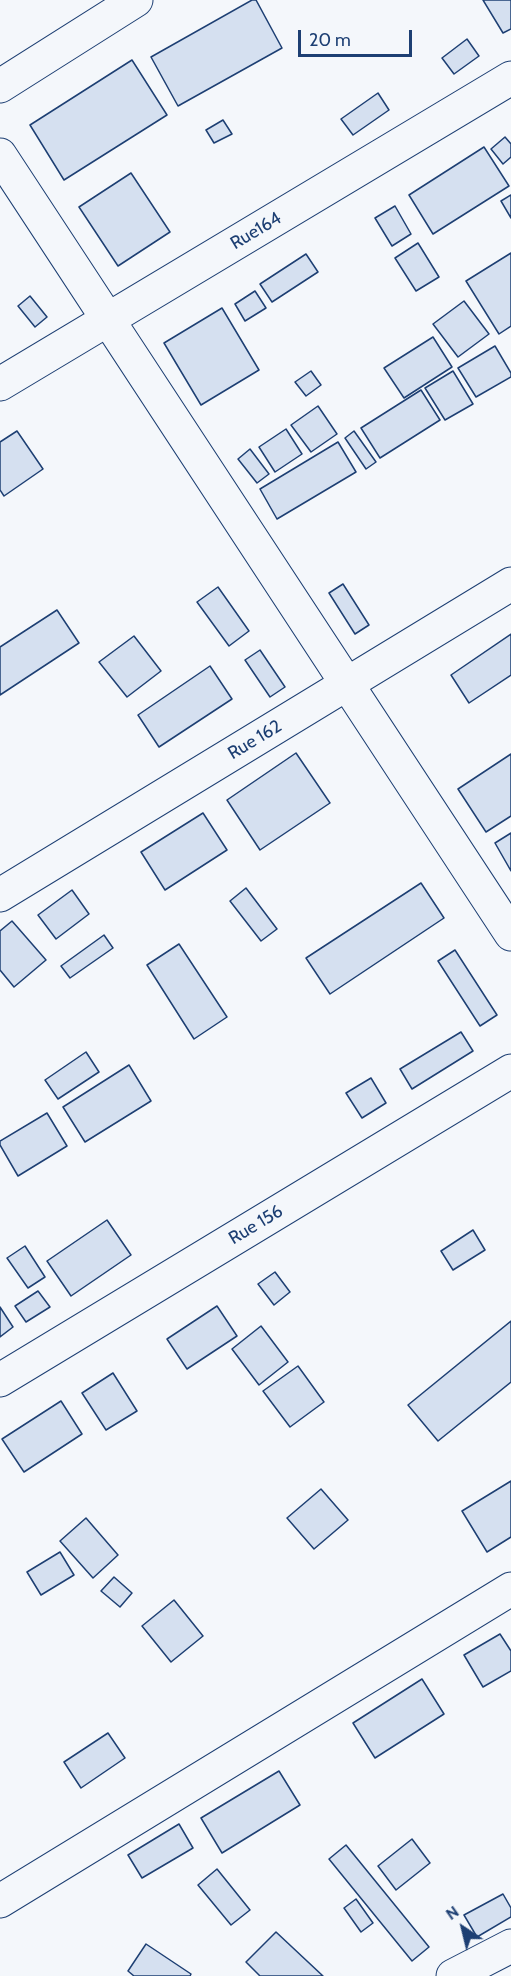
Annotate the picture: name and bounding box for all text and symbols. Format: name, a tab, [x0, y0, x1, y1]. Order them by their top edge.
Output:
scale bar	[301, 18, 415, 56]
text: 20 m	[309, 29, 351, 51]
street label: Rue164	[227, 207, 285, 255]
street label: Rue 162	[224, 716, 286, 764]
street label: Rue 156	[225, 1201, 287, 1249]
north arrow	[433, 1898, 493, 1958]
text: N	[442, 1902, 462, 1924]

